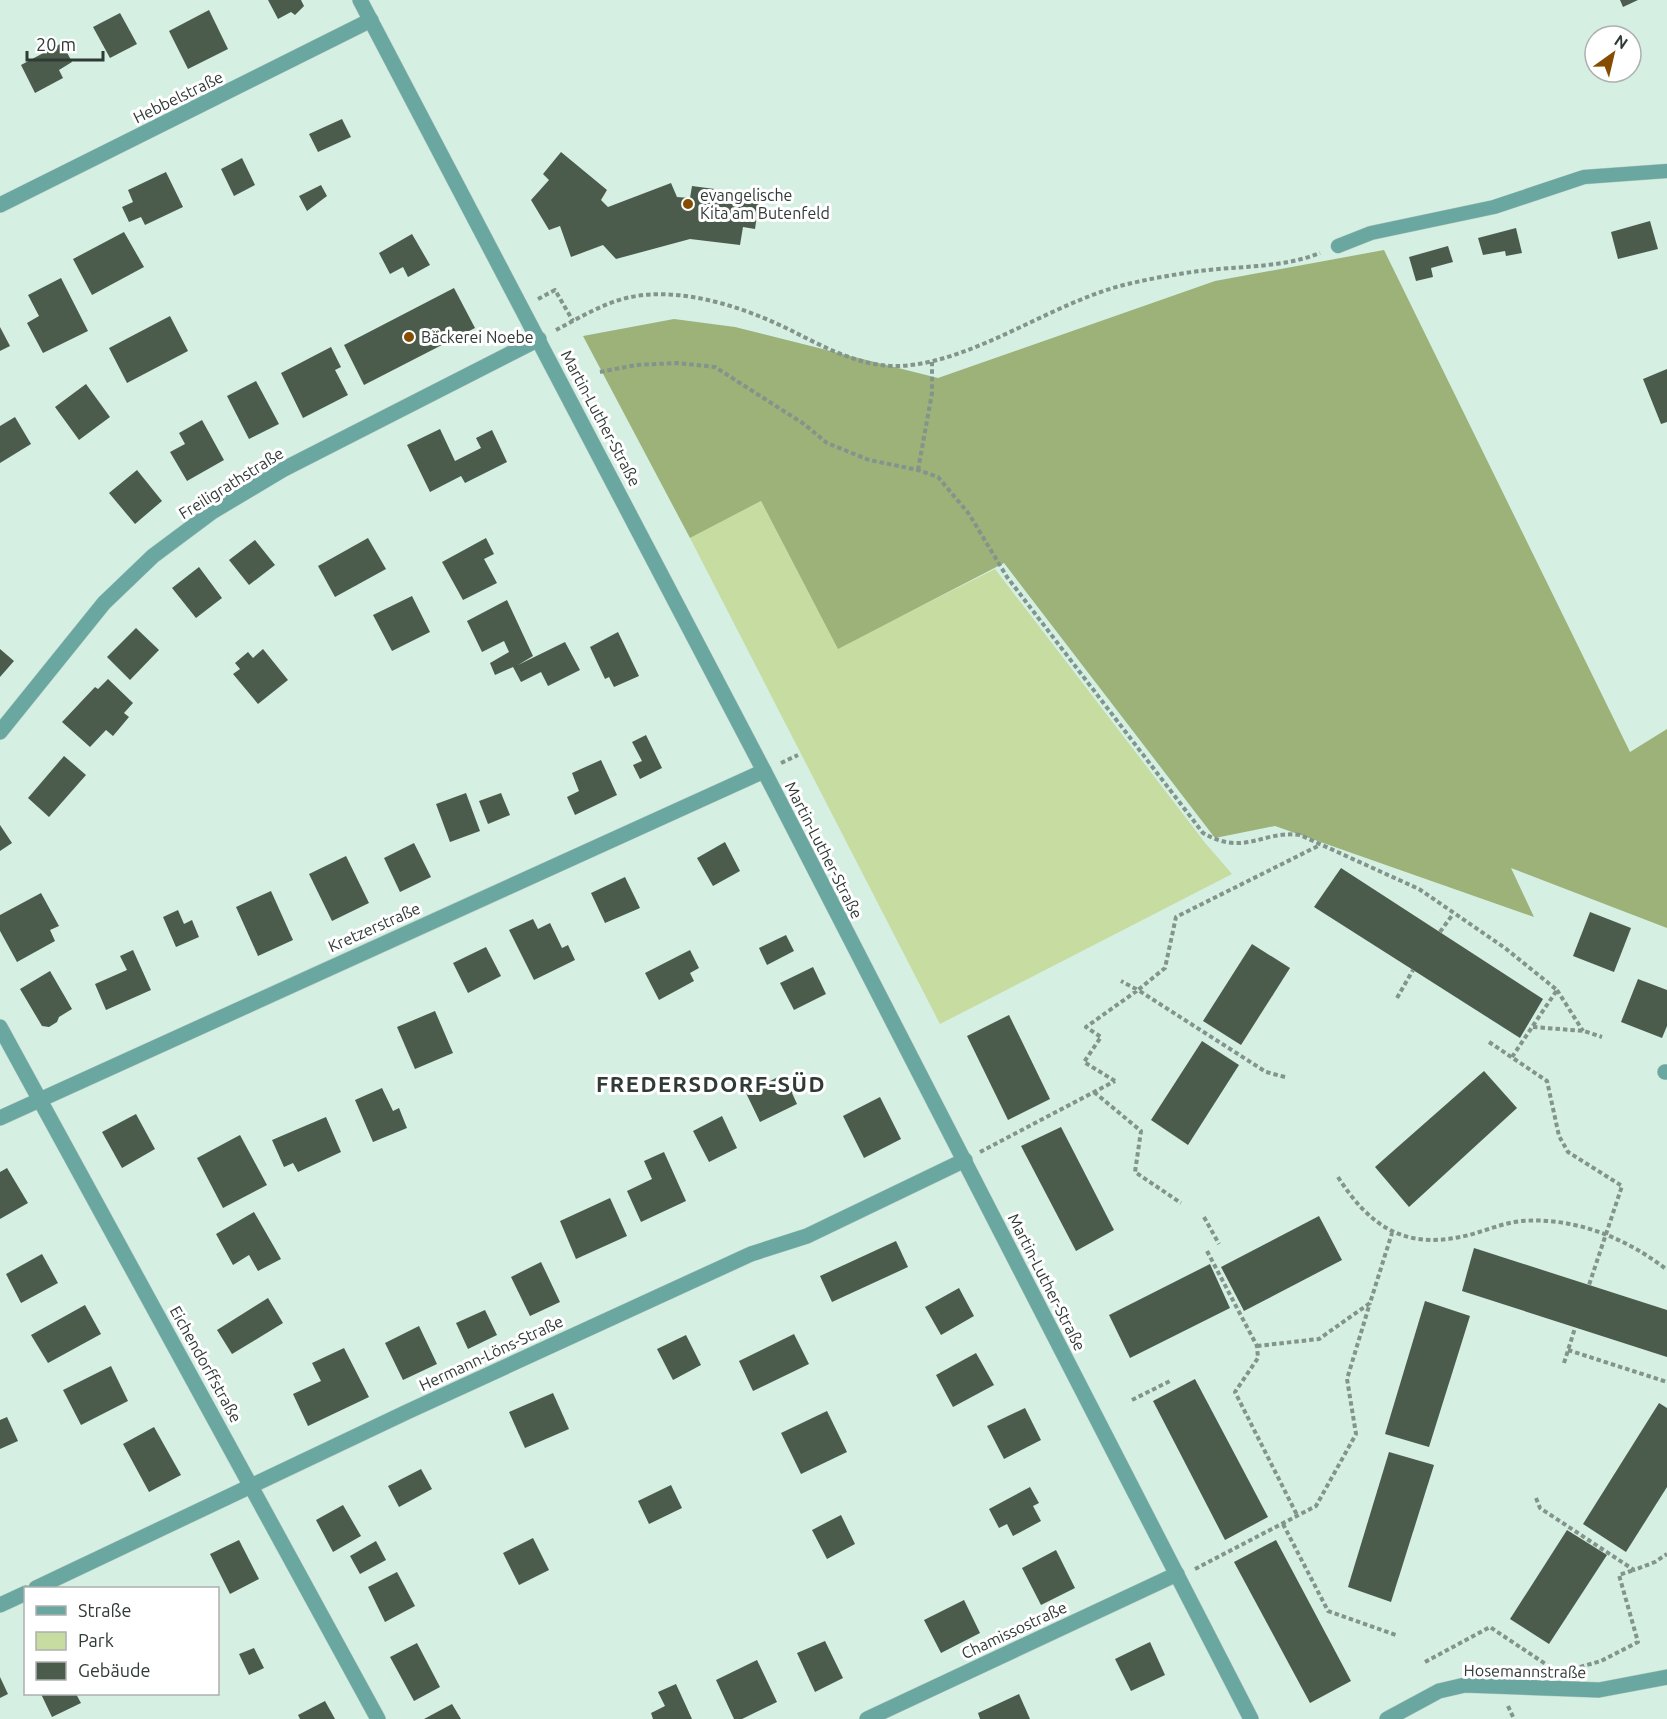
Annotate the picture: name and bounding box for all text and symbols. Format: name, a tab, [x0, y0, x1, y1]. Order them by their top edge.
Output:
scale bar	[27, 24, 104, 62]
north arrow	[1583, 24, 1643, 84]
text: N	[1611, 31, 1631, 52]
text: 20 m	[36, 34, 76, 54]
street label: Hebbelstraße	[130, 67, 226, 127]
place label: evangelische Kita am Butenfeld	[700, 186, 830, 222]
marker: evangelische Kita am Butenfeld	[681, 197, 695, 211]
place label: Bäckerei Noebe	[421, 328, 534, 346]
marker: Bäckerei Noebe	[402, 330, 416, 344]
street label: Martin-Luther-Straße	[557, 347, 645, 489]
street label: Freiligrathstraße	[175, 444, 287, 522]
street label: Martin-Luther-Straße	[782, 778, 866, 922]
street label: Kretzerstraße	[325, 899, 423, 955]
district label: FREDERSDORF-SÜD	[596, 1071, 826, 1096]
street label: Martin-Luther-Straße	[1005, 1210, 1089, 1354]
street label: Eichendorffstraße	[167, 1303, 245, 1425]
street label: Hermann-Löns-Straße	[416, 1312, 566, 1394]
legend	[24, 1587, 219, 1695]
street label: Chamissostraße	[958, 1598, 1070, 1662]
text: Straße	[78, 1600, 131, 1620]
text: Park	[78, 1630, 114, 1650]
text: Gebäude	[78, 1660, 150, 1680]
street label: Hosemannstraße	[1464, 1661, 1586, 1681]

